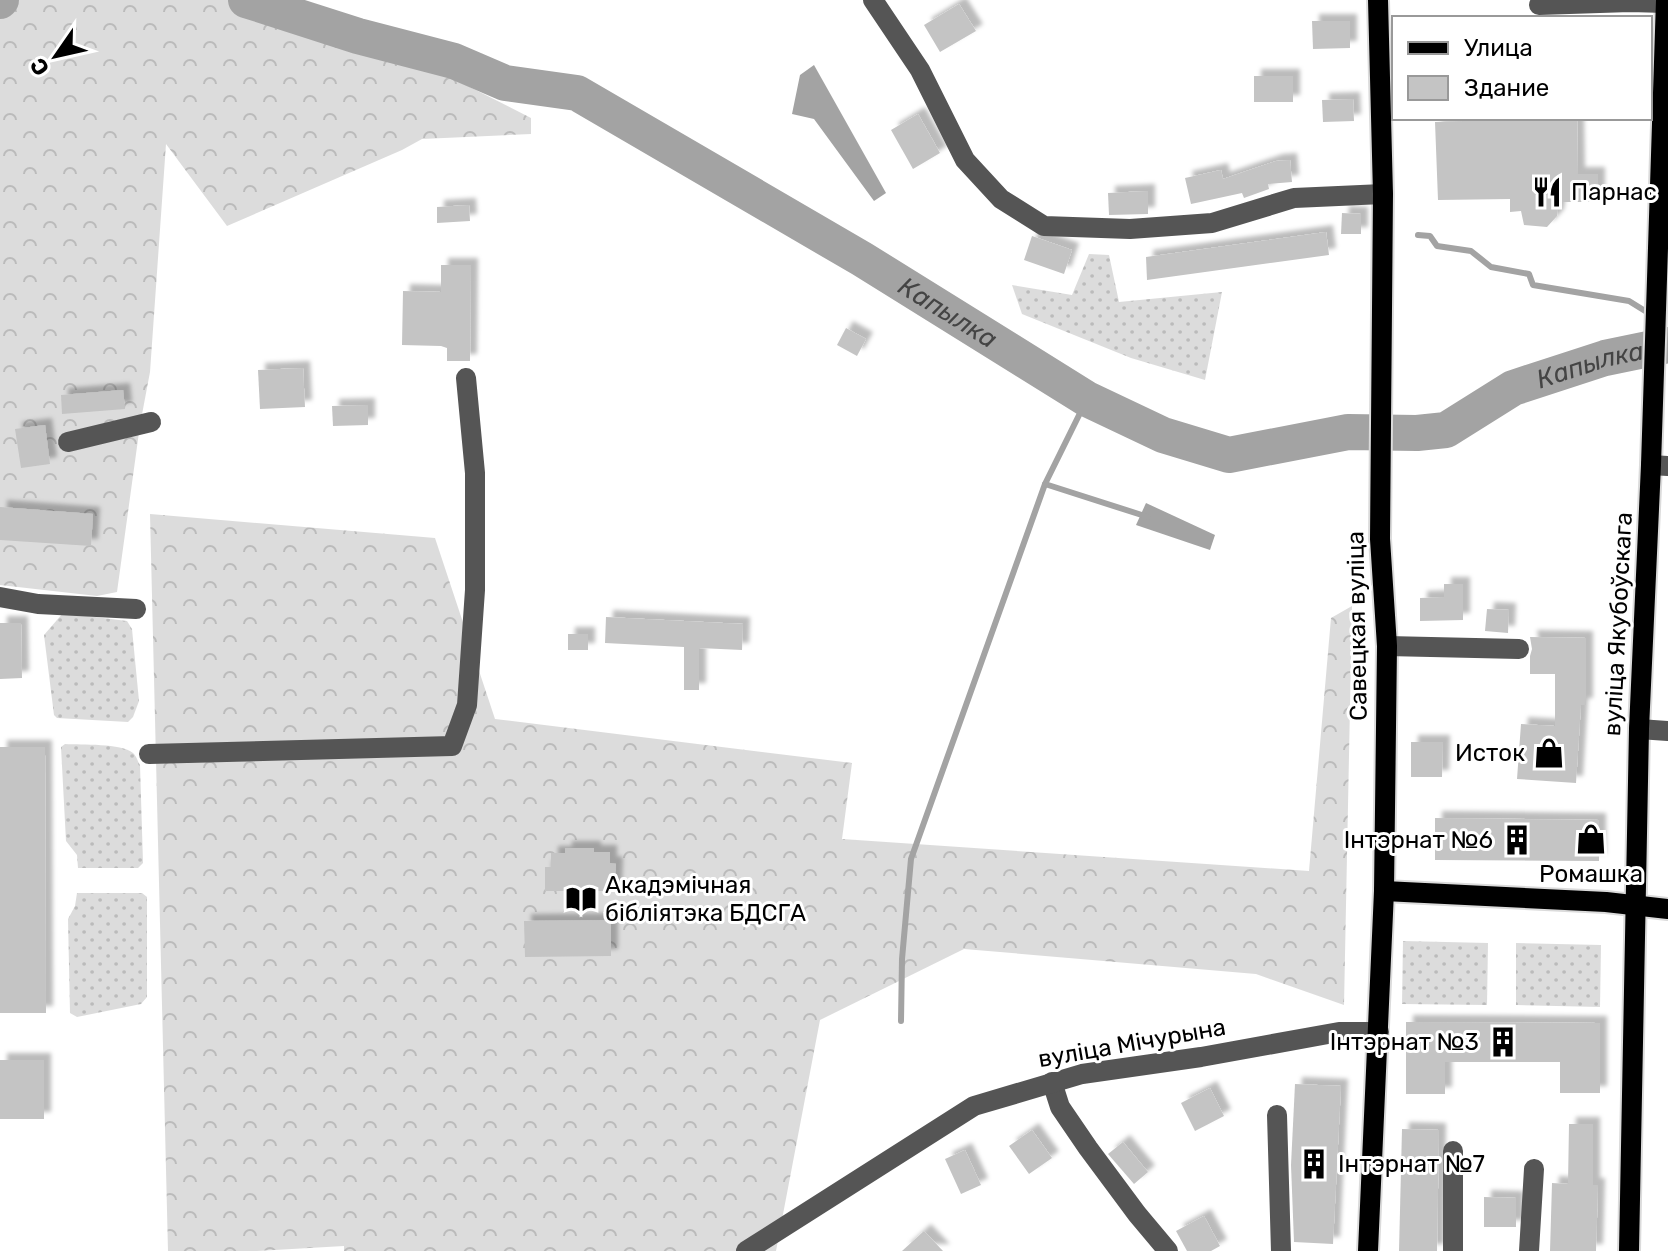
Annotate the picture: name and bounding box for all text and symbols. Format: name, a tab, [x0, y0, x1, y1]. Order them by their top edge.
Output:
north arrow	[16, 16, 96, 96]
legend	[1392, 16, 1652, 120]
text: Улица	[1464, 34, 1533, 62]
text: С	[24, 53, 55, 81]
text: Здание	[1464, 74, 1549, 102]
restaurant icon: Парнас	[1530, 175, 1564, 209]
place label: Парнас	[1571, 178, 1657, 206]
water label: Капылка	[893, 270, 1003, 355]
water label: Капылка	[1532, 335, 1646, 395]
street label: вуліца Якубоўскага	[1598, 511, 1638, 737]
street label: Савецкая вуліца	[1341, 531, 1373, 721]
shop icon: Исток	[1532, 736, 1566, 770]
place label: Исток	[1455, 739, 1525, 767]
shop icon: Ромашка	[1574, 822, 1608, 856]
building icon: Інтэрнат №6	[1500, 823, 1534, 857]
place label: Інтэрнат №6	[1344, 826, 1493, 854]
place label: Ромашка	[1539, 860, 1643, 888]
place label: Акадэмічная бібліятэка БДСГА	[605, 871, 806, 927]
library icon: Акадэмічная бібліятэка БДСГА	[564, 882, 598, 916]
street label: вуліца Мічурына	[1036, 1013, 1228, 1073]
building icon: Інтэрнат №3	[1486, 1025, 1520, 1059]
place label: Інтэрнат №3	[1330, 1028, 1479, 1056]
building icon: Інтэрнат №7	[1297, 1147, 1331, 1181]
place label: Інтэрнат №7	[1338, 1150, 1485, 1178]

